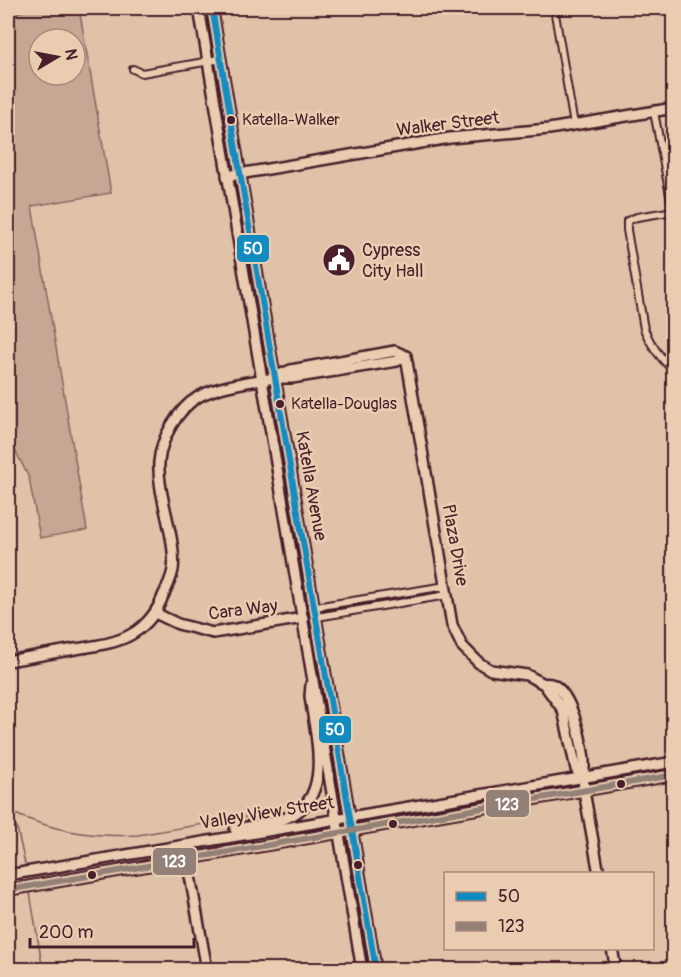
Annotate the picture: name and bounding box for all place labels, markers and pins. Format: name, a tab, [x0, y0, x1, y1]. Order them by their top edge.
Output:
place label: Katella-Walker	[242, 110, 340, 130]
marker: Katella-Walker	[225, 114, 237, 126]
place label: Cypress City Hall	[362, 239, 424, 283]
public building icon: Cypress City Hall	[321, 242, 357, 278]
place label: Katella-Douglas	[291, 394, 397, 414]
marker: Katella-Douglas	[274, 398, 286, 410]
unlabelled marker	[615, 778, 627, 790]
unlabelled marker	[387, 818, 399, 830]
unlabelled marker	[352, 859, 364, 871]
unlabelled marker	[86, 869, 98, 881]

